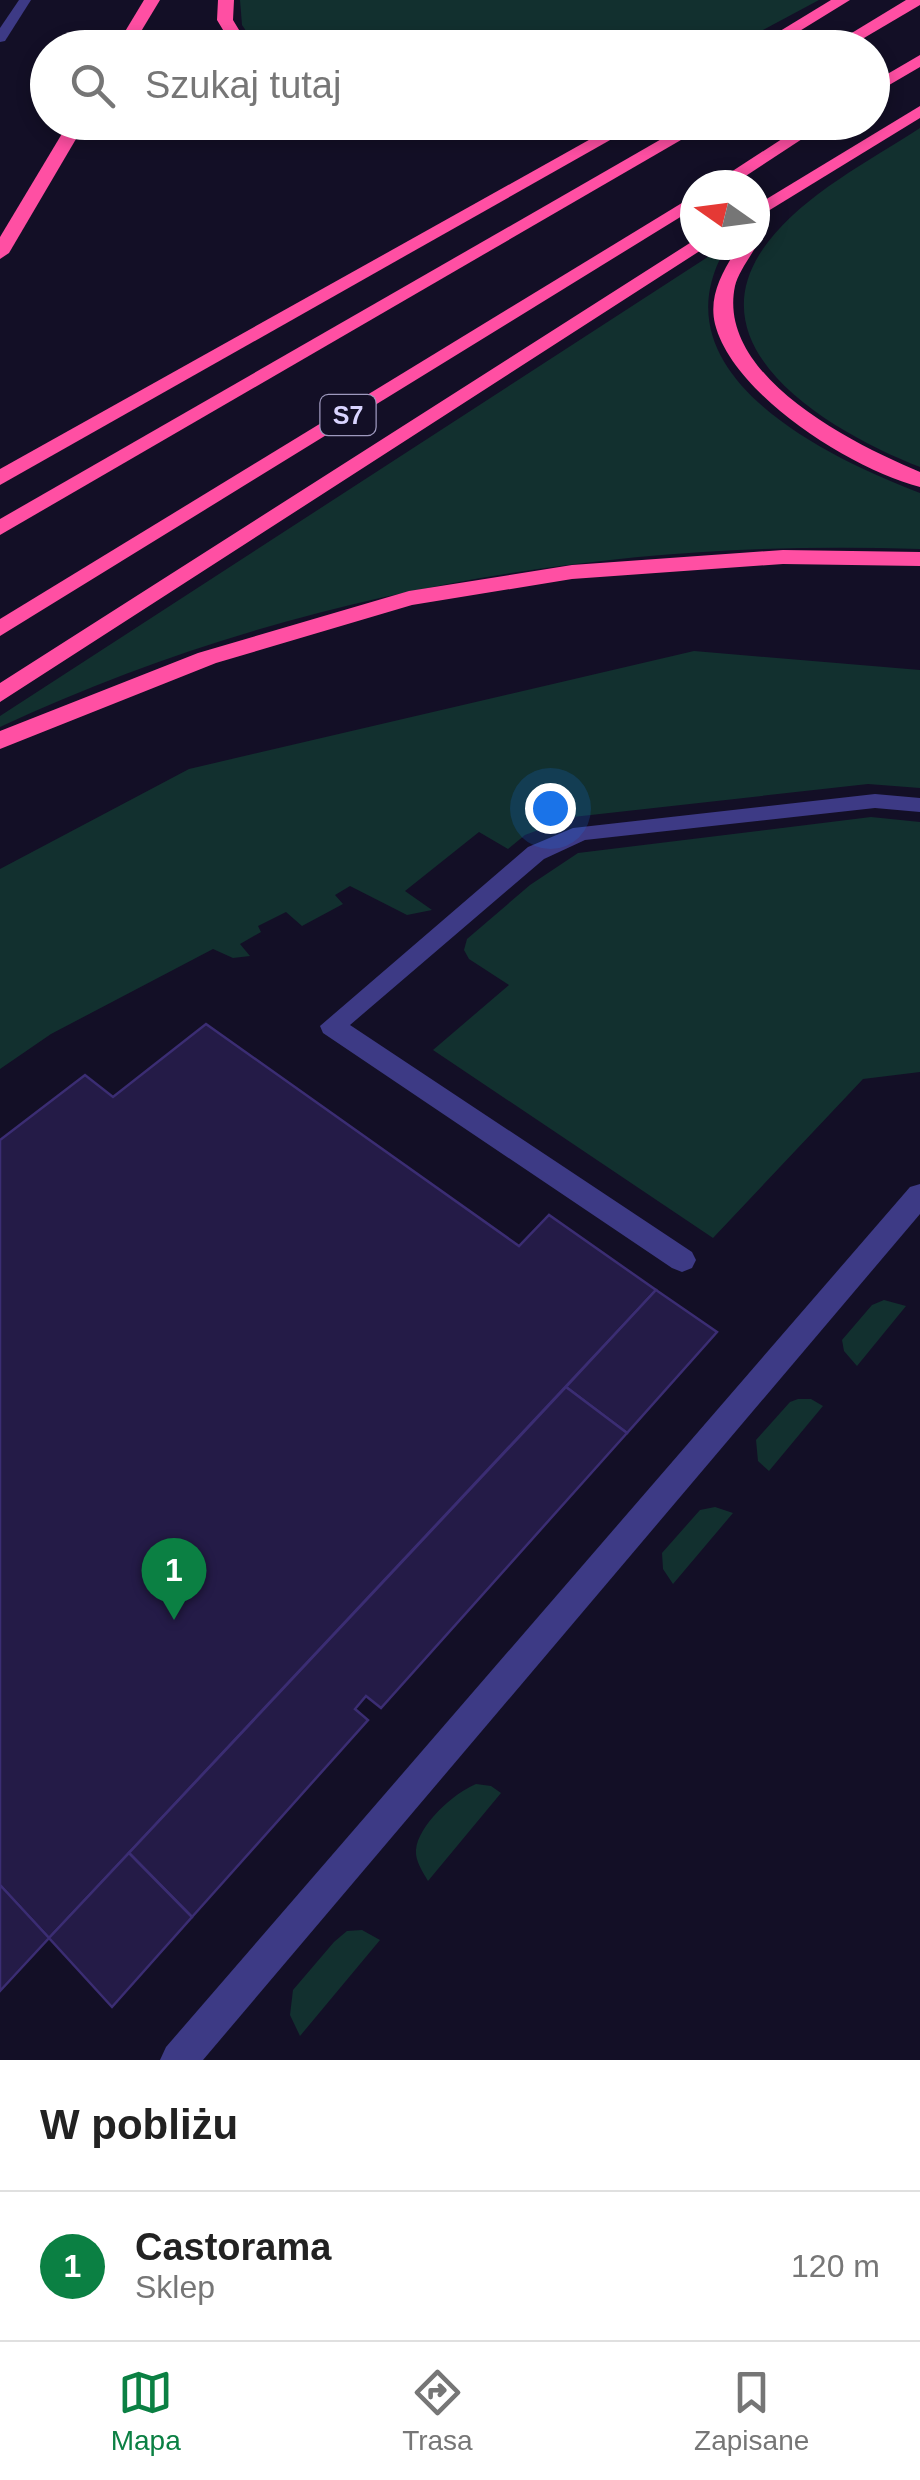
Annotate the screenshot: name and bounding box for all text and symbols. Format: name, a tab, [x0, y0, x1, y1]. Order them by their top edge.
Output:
search box	[30, 30, 890, 140]
icon: search	[65, 58, 120, 113]
text: Szukaj tutaj	[145, 64, 341, 106]
north arrow	[680, 170, 770, 260]
road number: S7	[320, 395, 376, 435]
your location	[525, 783, 576, 834]
pin: 1	[142, 1538, 206, 1620]
text: W pobliżu	[40, 2101, 238, 2148]
text: Castorama	[135, 2226, 331, 2268]
text: 1	[64, 2248, 81, 2284]
text: 120 m	[791, 2248, 880, 2284]
text: Sklep	[135, 2269, 215, 2305]
tab: Mapa	[111, 2365, 181, 2457]
tab: Trasa	[402, 2365, 473, 2457]
tab: Zapisane	[694, 2365, 809, 2457]

